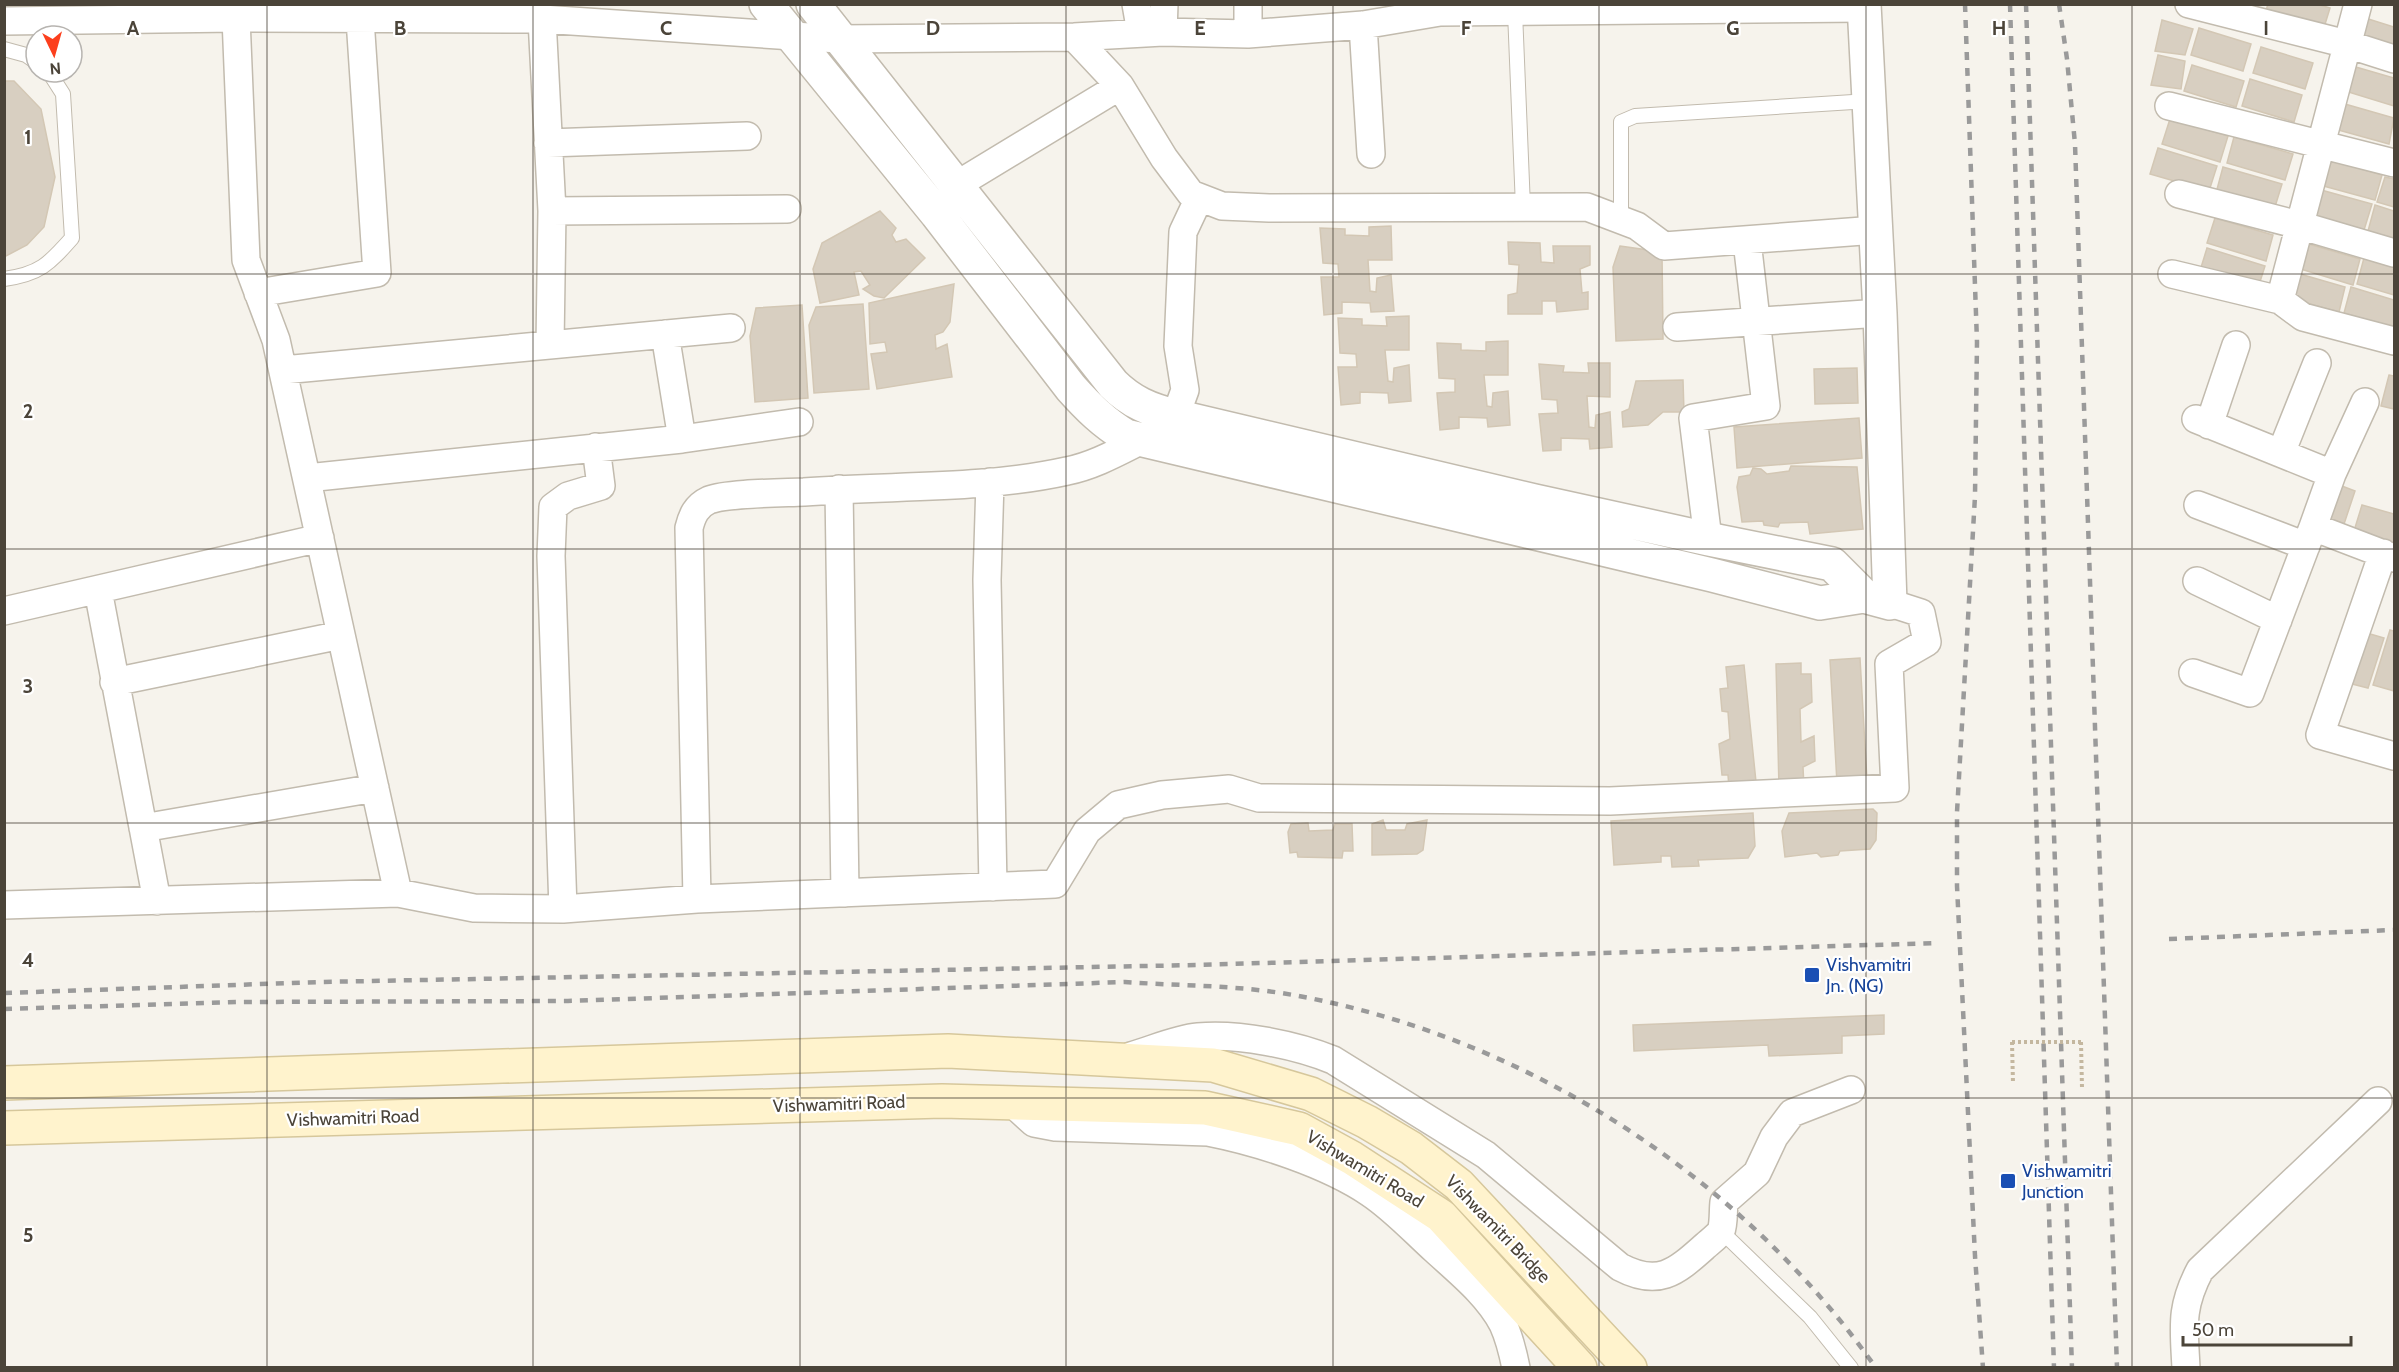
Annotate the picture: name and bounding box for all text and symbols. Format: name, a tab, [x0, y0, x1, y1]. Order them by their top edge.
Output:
text: A	[127, 16, 140, 40]
text: B	[394, 16, 406, 40]
text: C	[660, 16, 672, 40]
text: D	[926, 16, 940, 40]
text: E	[1194, 16, 1206, 40]
text: F	[1461, 16, 1472, 40]
text: G	[1726, 16, 1740, 40]
text: H	[1992, 16, 2006, 40]
text: I	[2263, 16, 2269, 40]
north arrow	[24, 24, 84, 84]
text: N	[49, 58, 62, 78]
text: 1	[24, 125, 32, 149]
text: 2	[23, 399, 33, 423]
text: 3	[23, 674, 33, 698]
text: 4	[22, 948, 34, 972]
place label: Vishvamitri Jn. (NG)	[1825, 954, 1911, 997]
marker: Vishvamitri Jn. (NG)	[1803, 966, 1821, 984]
street label: Vishwamitri Road	[772, 1091, 906, 1117]
street label: Vishwamitri Road	[286, 1105, 420, 1131]
street label: Vishwamitri Road	[1303, 1125, 1427, 1213]
place label: Vishwamitri Junction	[2021, 1160, 2111, 1203]
street label: Vishwamitri Bridge	[1441, 1170, 1555, 1288]
marker: Vishwamitri Junction	[1999, 1172, 2017, 1190]
text: 5	[23, 1223, 33, 1247]
scale bar	[2183, 1309, 2351, 1347]
text: 50 m	[2192, 1319, 2234, 1341]

